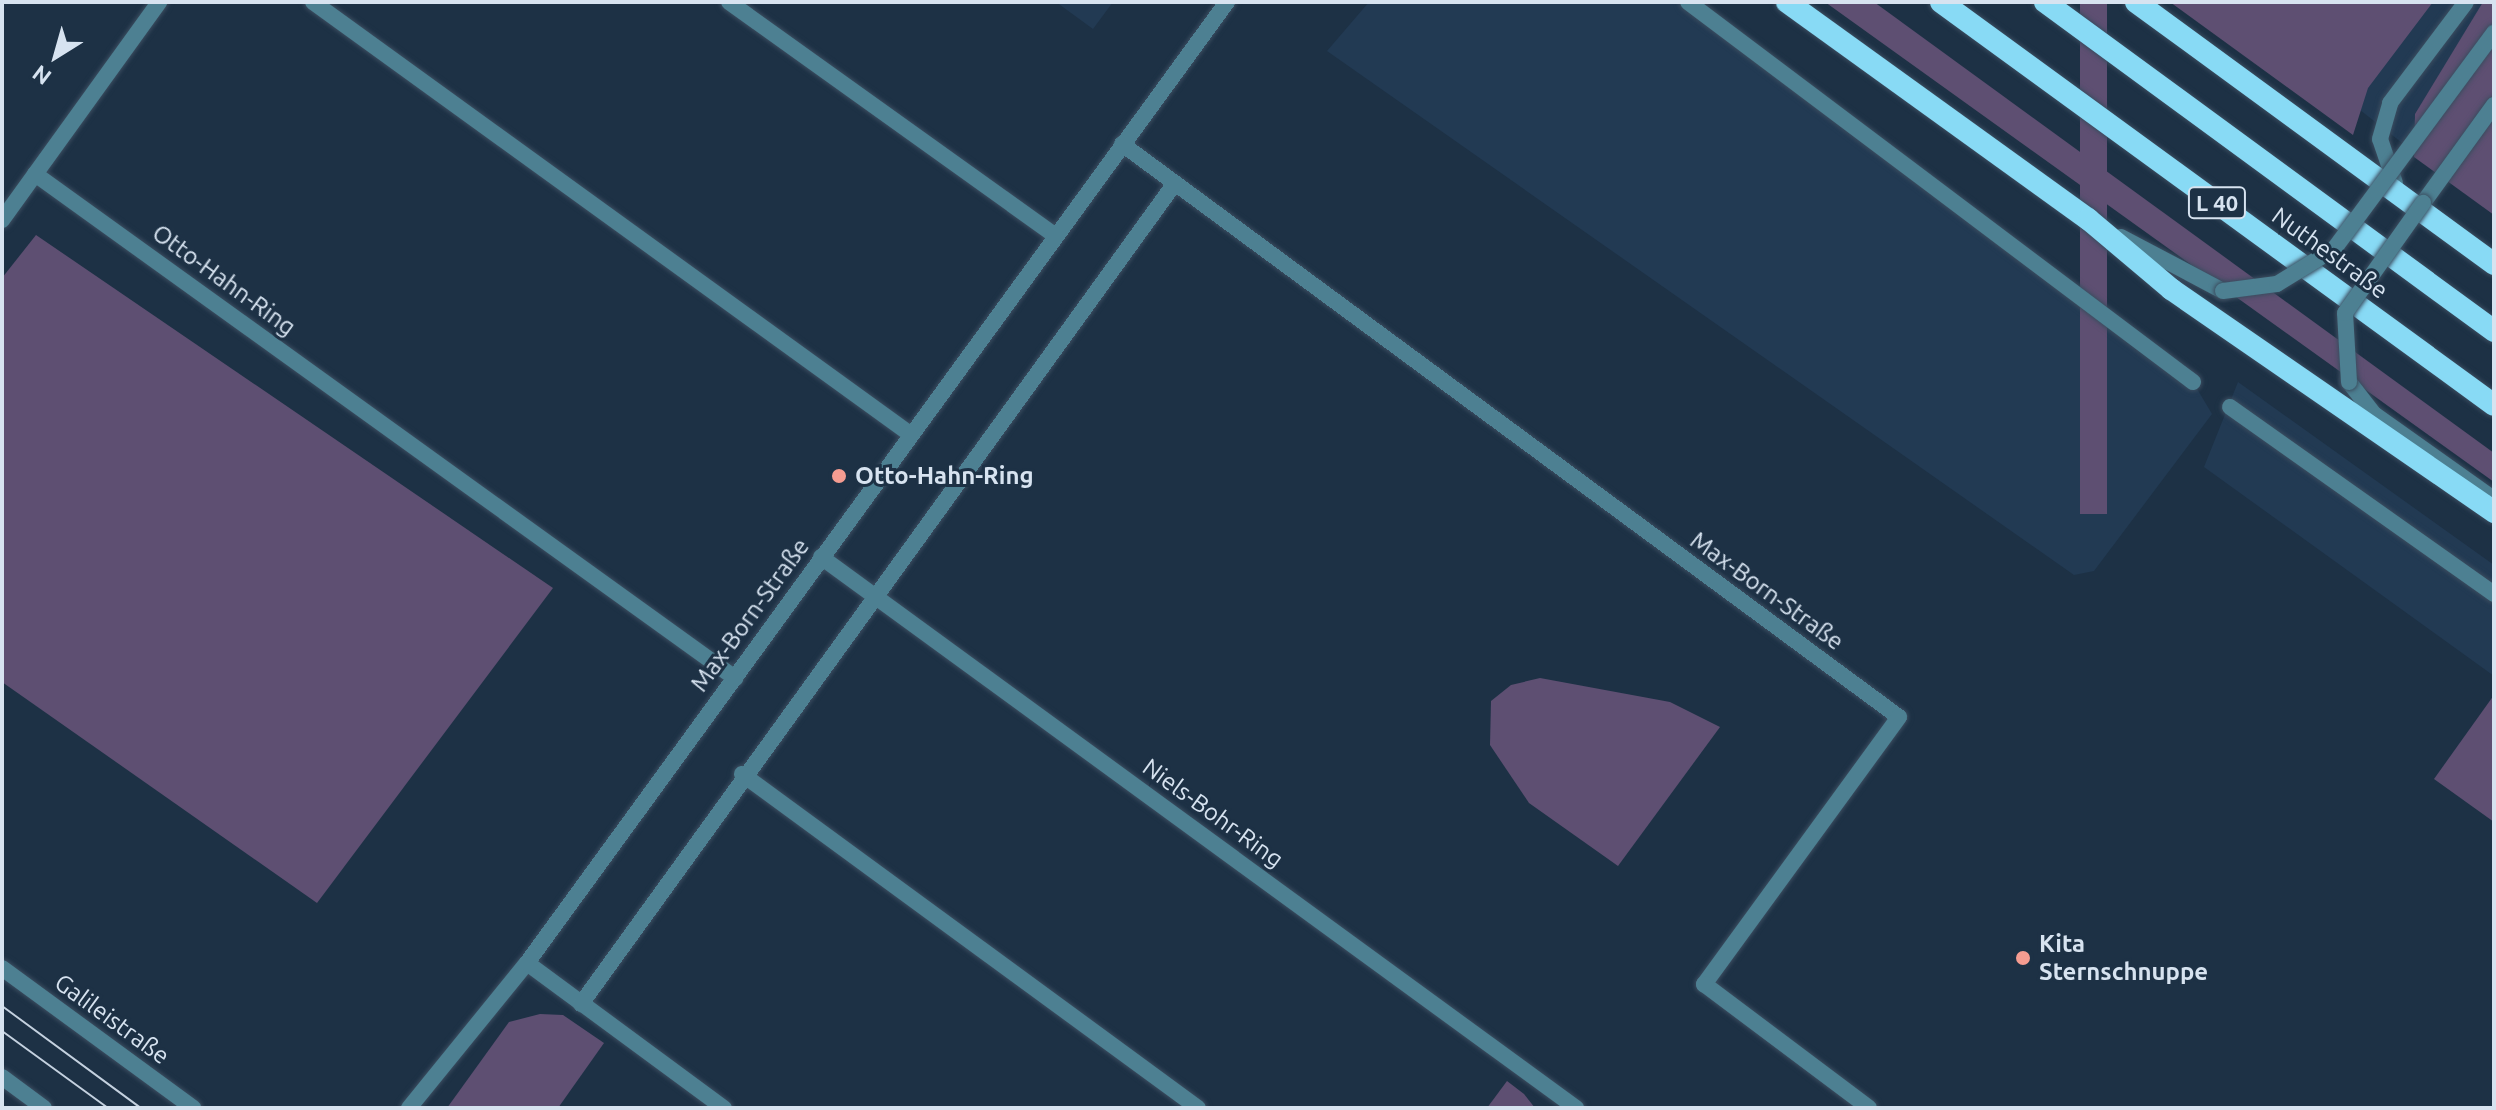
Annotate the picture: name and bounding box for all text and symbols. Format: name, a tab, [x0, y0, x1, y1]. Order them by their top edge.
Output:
north arrow	[16, 16, 96, 96]
text: N	[27, 61, 55, 90]
road number: L 40	[2187, 185, 2247, 221]
street label: Nuthestraße	[2266, 201, 2394, 305]
street label: Otto-Hahn-Ring	[147, 218, 301, 342]
place label: Otto-Hahn-Ring	[855, 462, 1034, 490]
marker: Otto-Hahn-Ring	[830, 467, 848, 485]
street label: Max-Born-Straße	[1685, 526, 1849, 656]
street label: Max-Born-Straße	[685, 533, 815, 697]
street label: Niels-Bohr-Ring	[1137, 752, 1289, 874]
place label: Kita Sternschnuppe	[2039, 930, 2208, 986]
marker: Kita Sternschnuppe	[2014, 949, 2032, 967]
street label: Galileistraße	[49, 968, 175, 1070]

